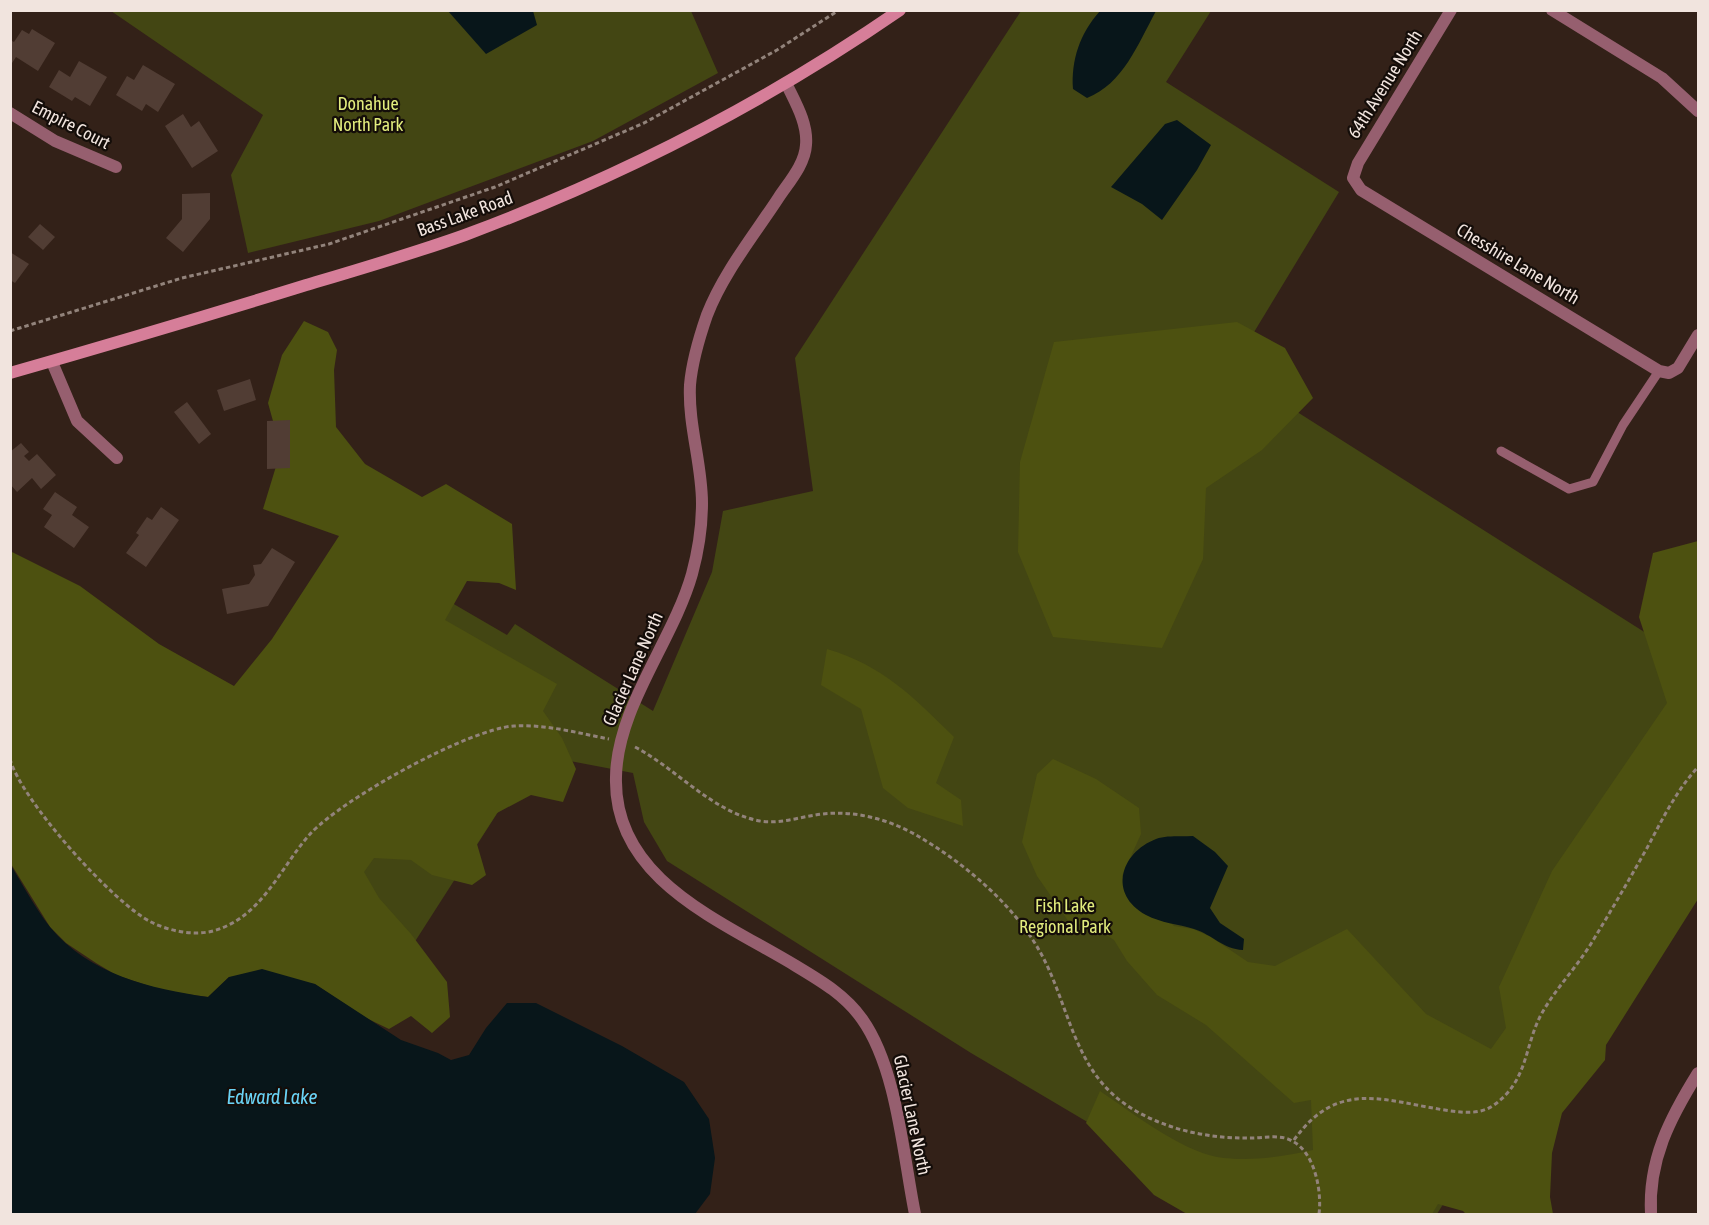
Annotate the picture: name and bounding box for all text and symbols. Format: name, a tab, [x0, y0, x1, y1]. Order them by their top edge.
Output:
street label: 64th Avenue North	[1343, 26, 1426, 142]
park label: Donahue North Park	[333, 93, 403, 135]
street label: Empire Court	[29, 96, 114, 153]
street label: Bass Lake Road	[414, 187, 515, 240]
street label: Chesshire Lane North	[1453, 219, 1583, 308]
street label: Glacier Lane North	[598, 609, 667, 729]
park label: Fish Lake Regional Park	[1019, 895, 1111, 937]
street label: Glacier Lane North	[890, 1053, 935, 1177]
water label: Edward Lake	[226, 1085, 318, 1108]

